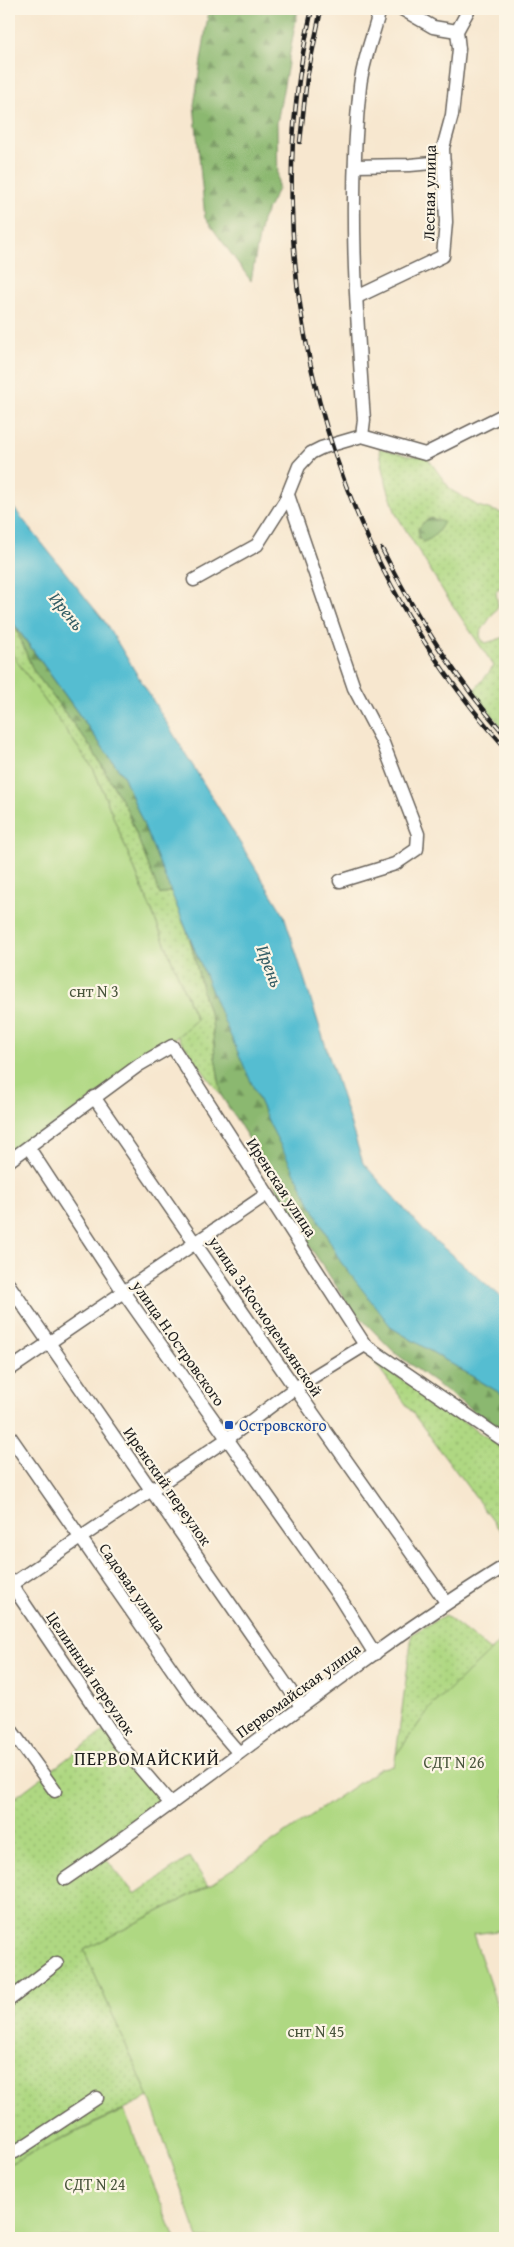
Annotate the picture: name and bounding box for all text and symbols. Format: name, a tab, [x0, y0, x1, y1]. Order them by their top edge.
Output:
street label: Лесная улица	[416, 144, 442, 241]
water label: Ирень	[43, 586, 91, 636]
water label: Ирень	[250, 941, 290, 991]
park label: снт N 3	[69, 979, 119, 1003]
street label: Иренская улица	[241, 1133, 323, 1242]
street label: улица З.Космодемьянской	[203, 1230, 329, 1402]
street label: улица Н.Островского	[126, 1274, 232, 1411]
place label: Островского	[239, 1413, 327, 1437]
marker: Островского	[223, 1419, 235, 1431]
street label: Иренский переулок	[118, 1422, 218, 1551]
street label: Садовая улица	[94, 1538, 173, 1637]
street label: Целинный переулок	[40, 1606, 142, 1740]
street label: Первомайская улица	[231, 1636, 366, 1743]
district label: ПЕРВОМАЙСКИЙ	[74, 1745, 220, 1772]
park label: СДТ N 26	[424, 1750, 485, 1774]
park label: снт N 45	[287, 2019, 345, 2043]
park label: СДТ N 24	[65, 2172, 126, 2196]

